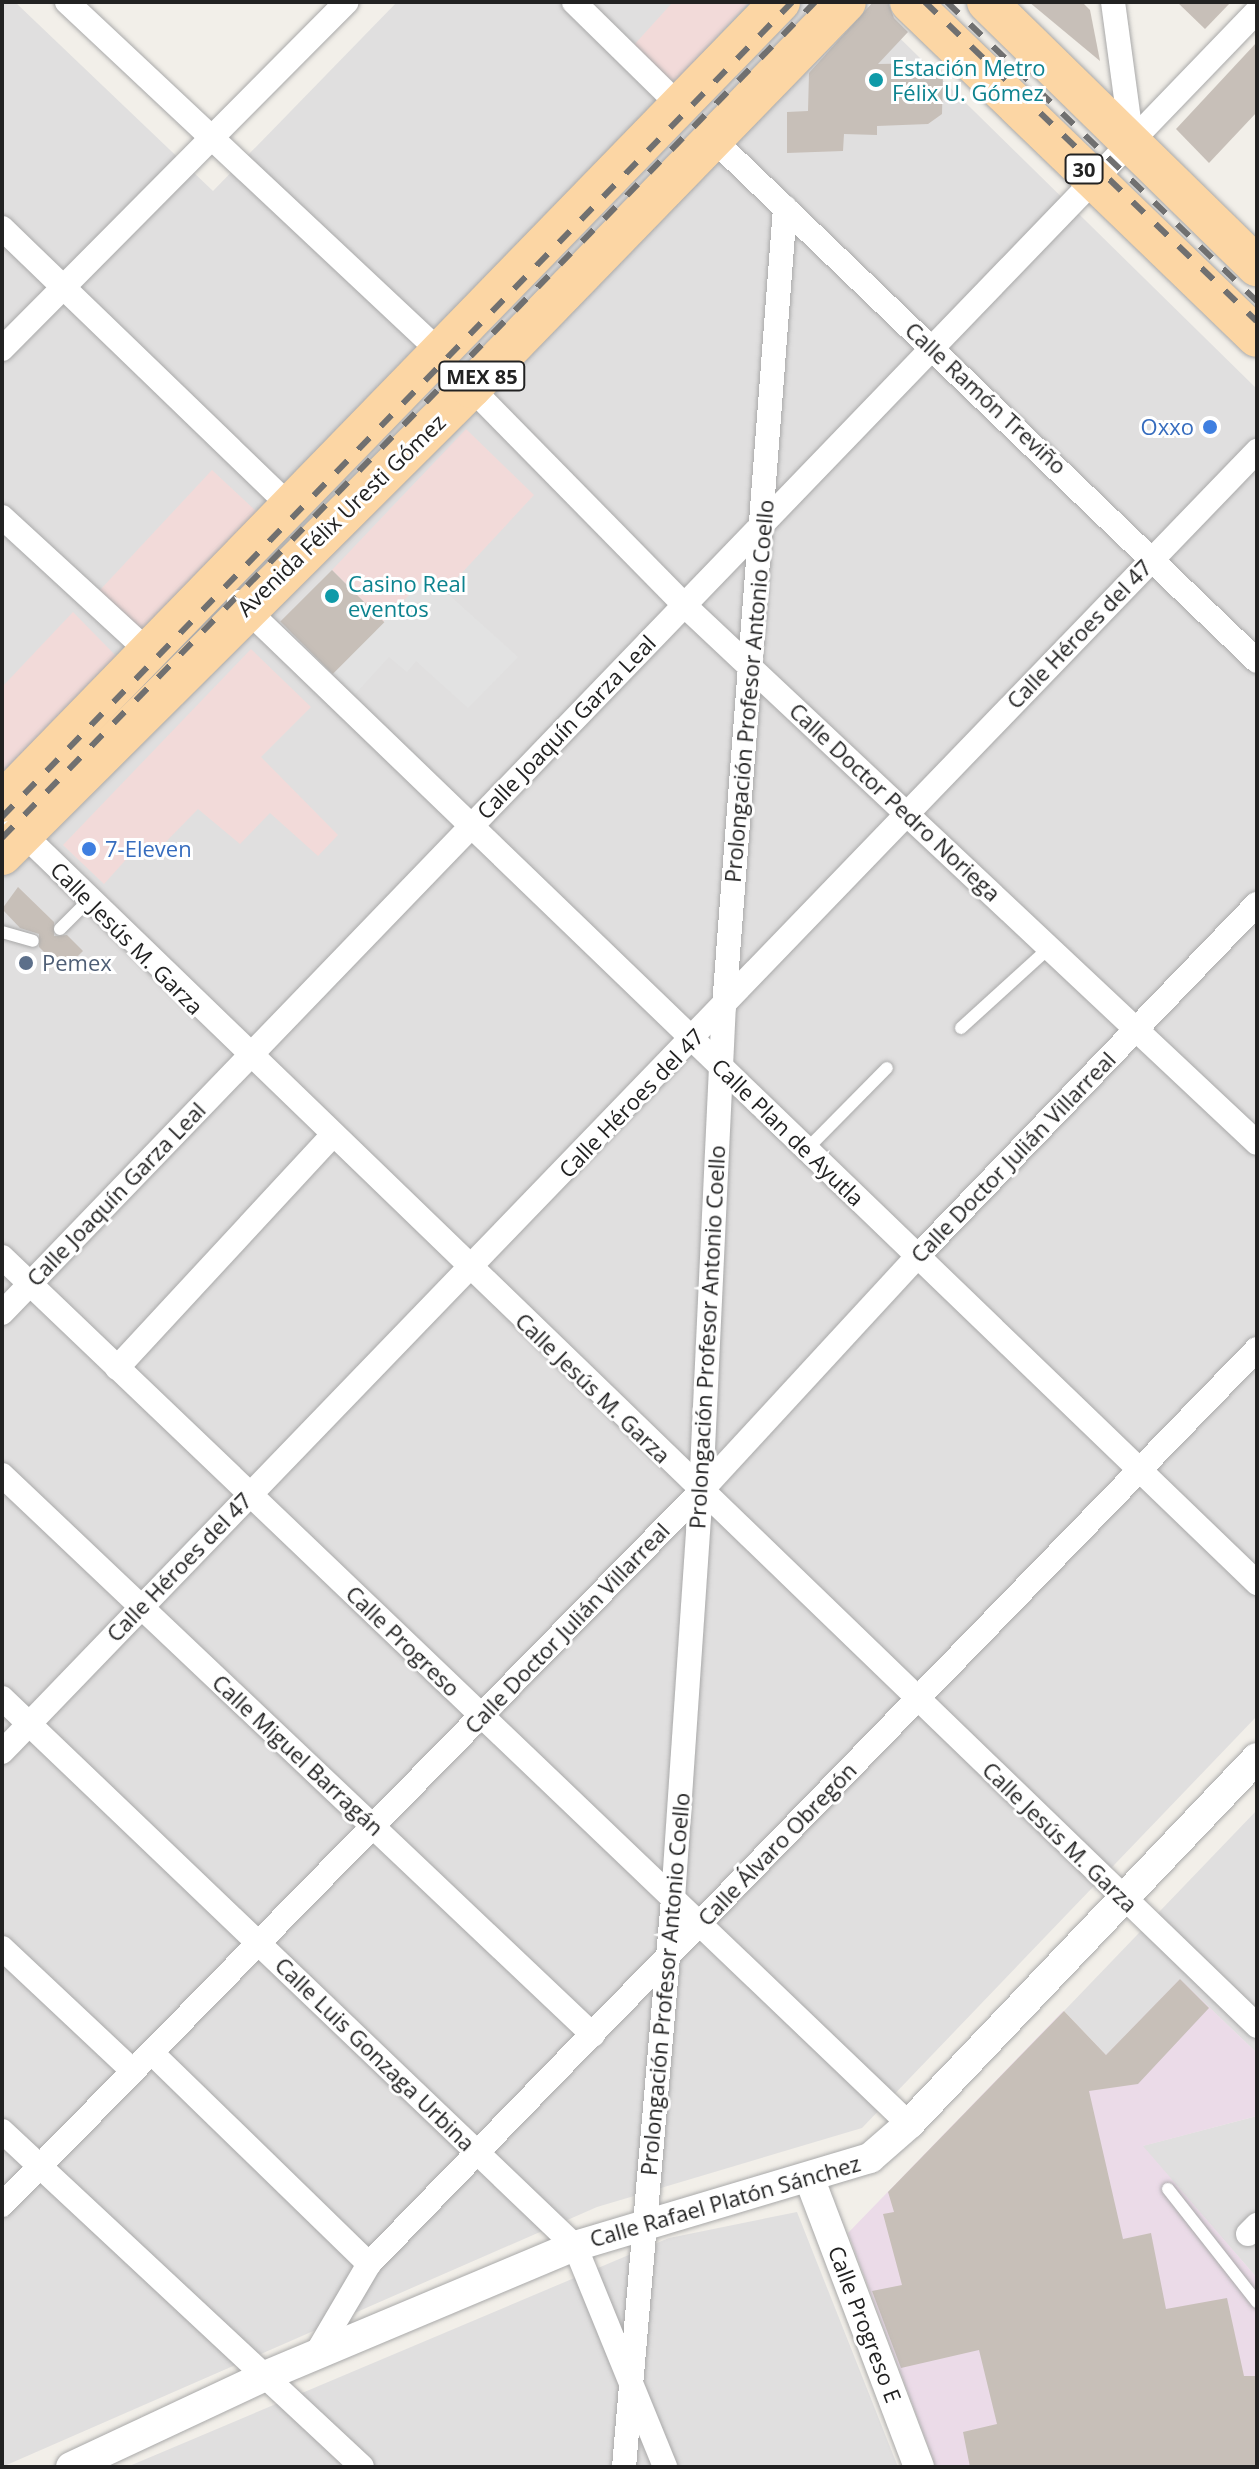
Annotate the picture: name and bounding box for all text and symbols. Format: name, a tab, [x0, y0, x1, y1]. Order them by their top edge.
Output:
place label: Estación Metro Félix U. Gómez	[892, 54, 1046, 106]
marker: Estación Metro Félix U. Gómez	[867, 71, 885, 89]
road number: 30	[1064, 153, 1104, 185]
street label: Calle Ramón Treviño	[900, 317, 1072, 479]
road number: MEX 85	[438, 360, 526, 392]
street label: Avenida Félix Uresti Gómez	[231, 409, 451, 621]
place label: Oxxo	[1141, 414, 1194, 440]
marker: Oxxo	[1201, 418, 1219, 436]
street label: Prolongación Profesor Antonio Coello	[719, 498, 779, 884]
street label: Calle Héroes del 47	[1001, 554, 1157, 714]
place label: Casino Real eventos	[348, 570, 466, 622]
marker: Casino Real eventos	[323, 587, 341, 605]
street label: Calle Joaquín Garza Leal	[471, 630, 661, 824]
street label: Calle Doctor Pedro Noriega	[784, 697, 1006, 907]
place label: 7-Eleven	[105, 836, 192, 862]
marker: 7-Eleven	[80, 840, 98, 858]
street label: Calle Jesús M. Garza	[45, 856, 209, 1020]
place label: Pemex	[42, 950, 112, 976]
marker: Pemex	[17, 954, 35, 972]
street label: Calle Héroes del 47	[553, 1023, 709, 1183]
street label: Calle Doctor Julián Villarreal	[905, 1046, 1121, 1268]
street label: Calle Plan de Ayutla	[707, 1053, 869, 1211]
street label: Calle Joaquín Garza Leal	[21, 1097, 211, 1291]
street label: Prolongación Profesor Antonio Coello	[684, 1144, 730, 1530]
street label: Calle Jesús M. Garza	[510, 1307, 676, 1469]
street label: Calle Héroes del 47	[101, 1487, 257, 1647]
street label: Calle Doctor Julián Villarreal	[459, 1517, 675, 1739]
street label: Calle Progreso	[341, 1580, 465, 1702]
street label: Calle Miguel Barragán	[207, 1669, 389, 1841]
street label: Calle Jesús M. Garza	[977, 1756, 1143, 1918]
street label: Calle Álvaro Obregón	[692, 1757, 862, 1931]
street label: Prolongación Profesor Antonio Coello	[635, 1791, 695, 2177]
street label: Calle Luis Gonzaga Urbina	[270, 1952, 480, 2156]
street label: Calle Rafael Platón Sánchez	[587, 2150, 863, 2252]
street label: Calle Progreso E	[823, 2242, 907, 2406]

